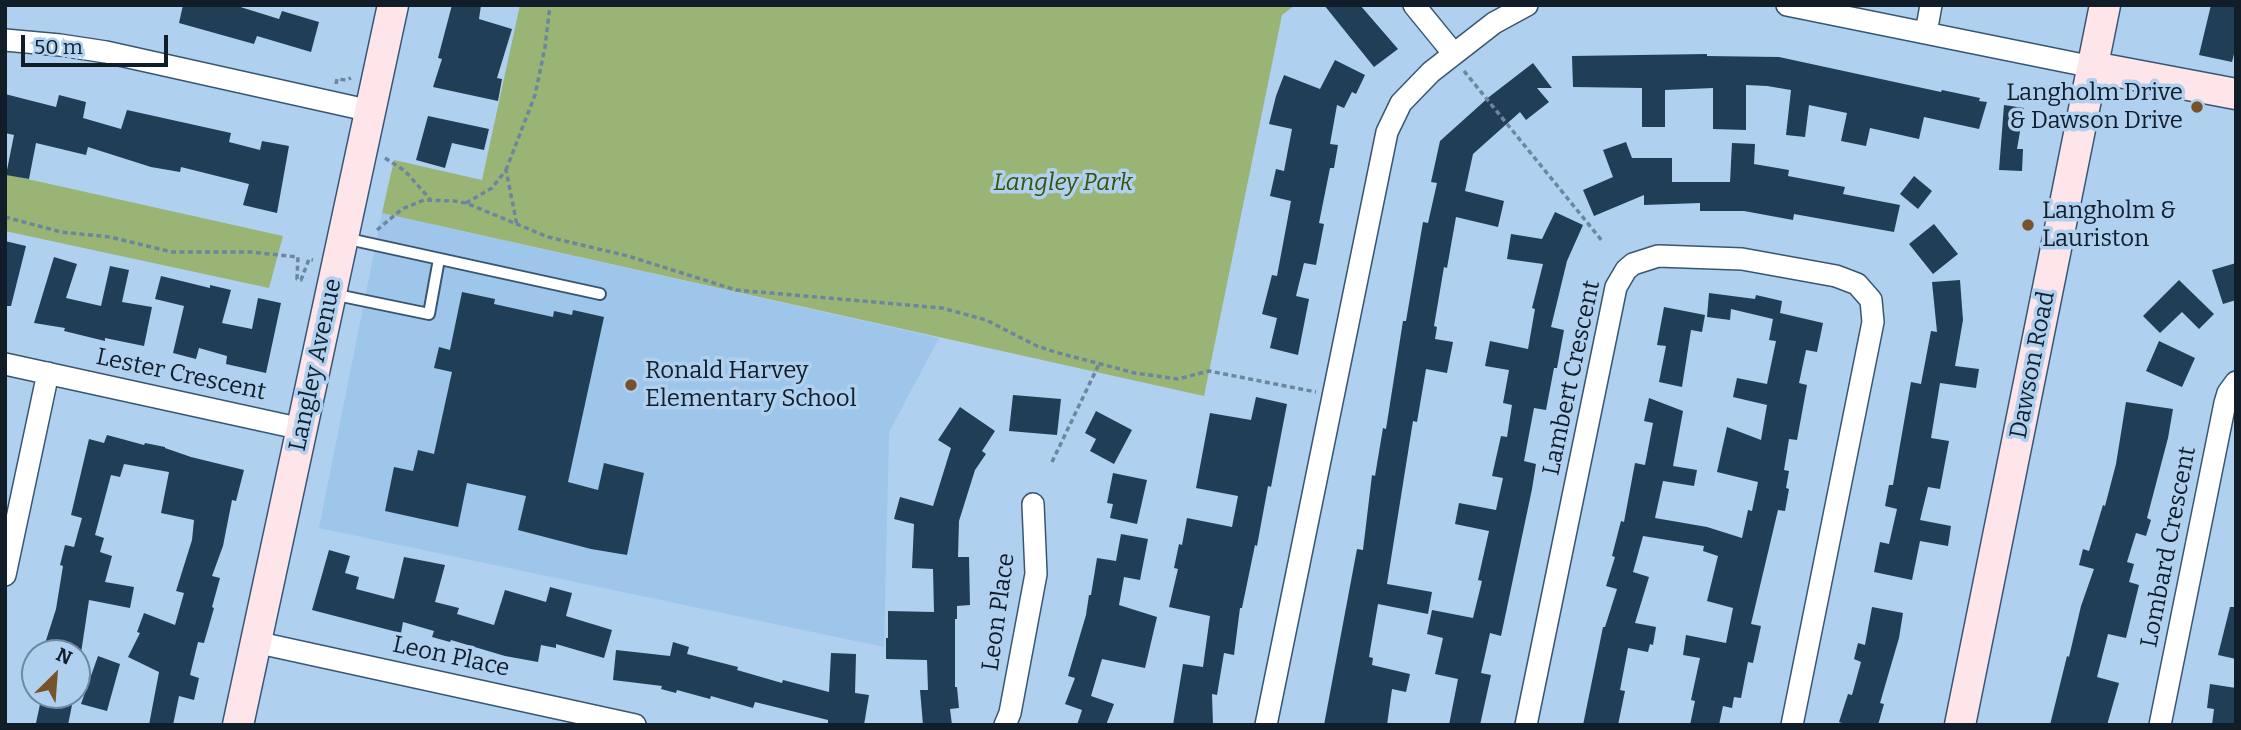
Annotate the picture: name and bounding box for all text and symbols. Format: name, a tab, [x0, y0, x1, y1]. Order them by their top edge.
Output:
scale bar	[24, 21, 172, 65]
text: 50 m	[34, 34, 83, 60]
place label: Langholm Drive & Dawson Drive	[2006, 79, 2183, 135]
marker: Langholm Drive & Dawson Drive	[2189, 99, 2205, 115]
park label: Langley Park	[993, 169, 1133, 197]
place label: Langholm & Lauriston	[2042, 197, 2176, 253]
marker: Langholm & Lauriston	[2020, 217, 2036, 233]
street label: Langley Avenue	[284, 276, 348, 454]
street label: Lambert Crescent	[1537, 278, 1607, 478]
street label: Dawson Road	[2005, 289, 2061, 441]
street label: Lester Crescent	[94, 343, 268, 407]
place label: Ronald Harvey Elementary School	[645, 357, 857, 413]
marker: Ronald Harvey Elementary School	[623, 377, 639, 393]
street label: Lombard Crescent	[2135, 444, 2203, 650]
street label: Leon Place	[976, 551, 1022, 673]
street label: Leon Place	[390, 631, 512, 683]
north arrow	[21, 639, 91, 709]
text: N	[53, 643, 76, 670]

